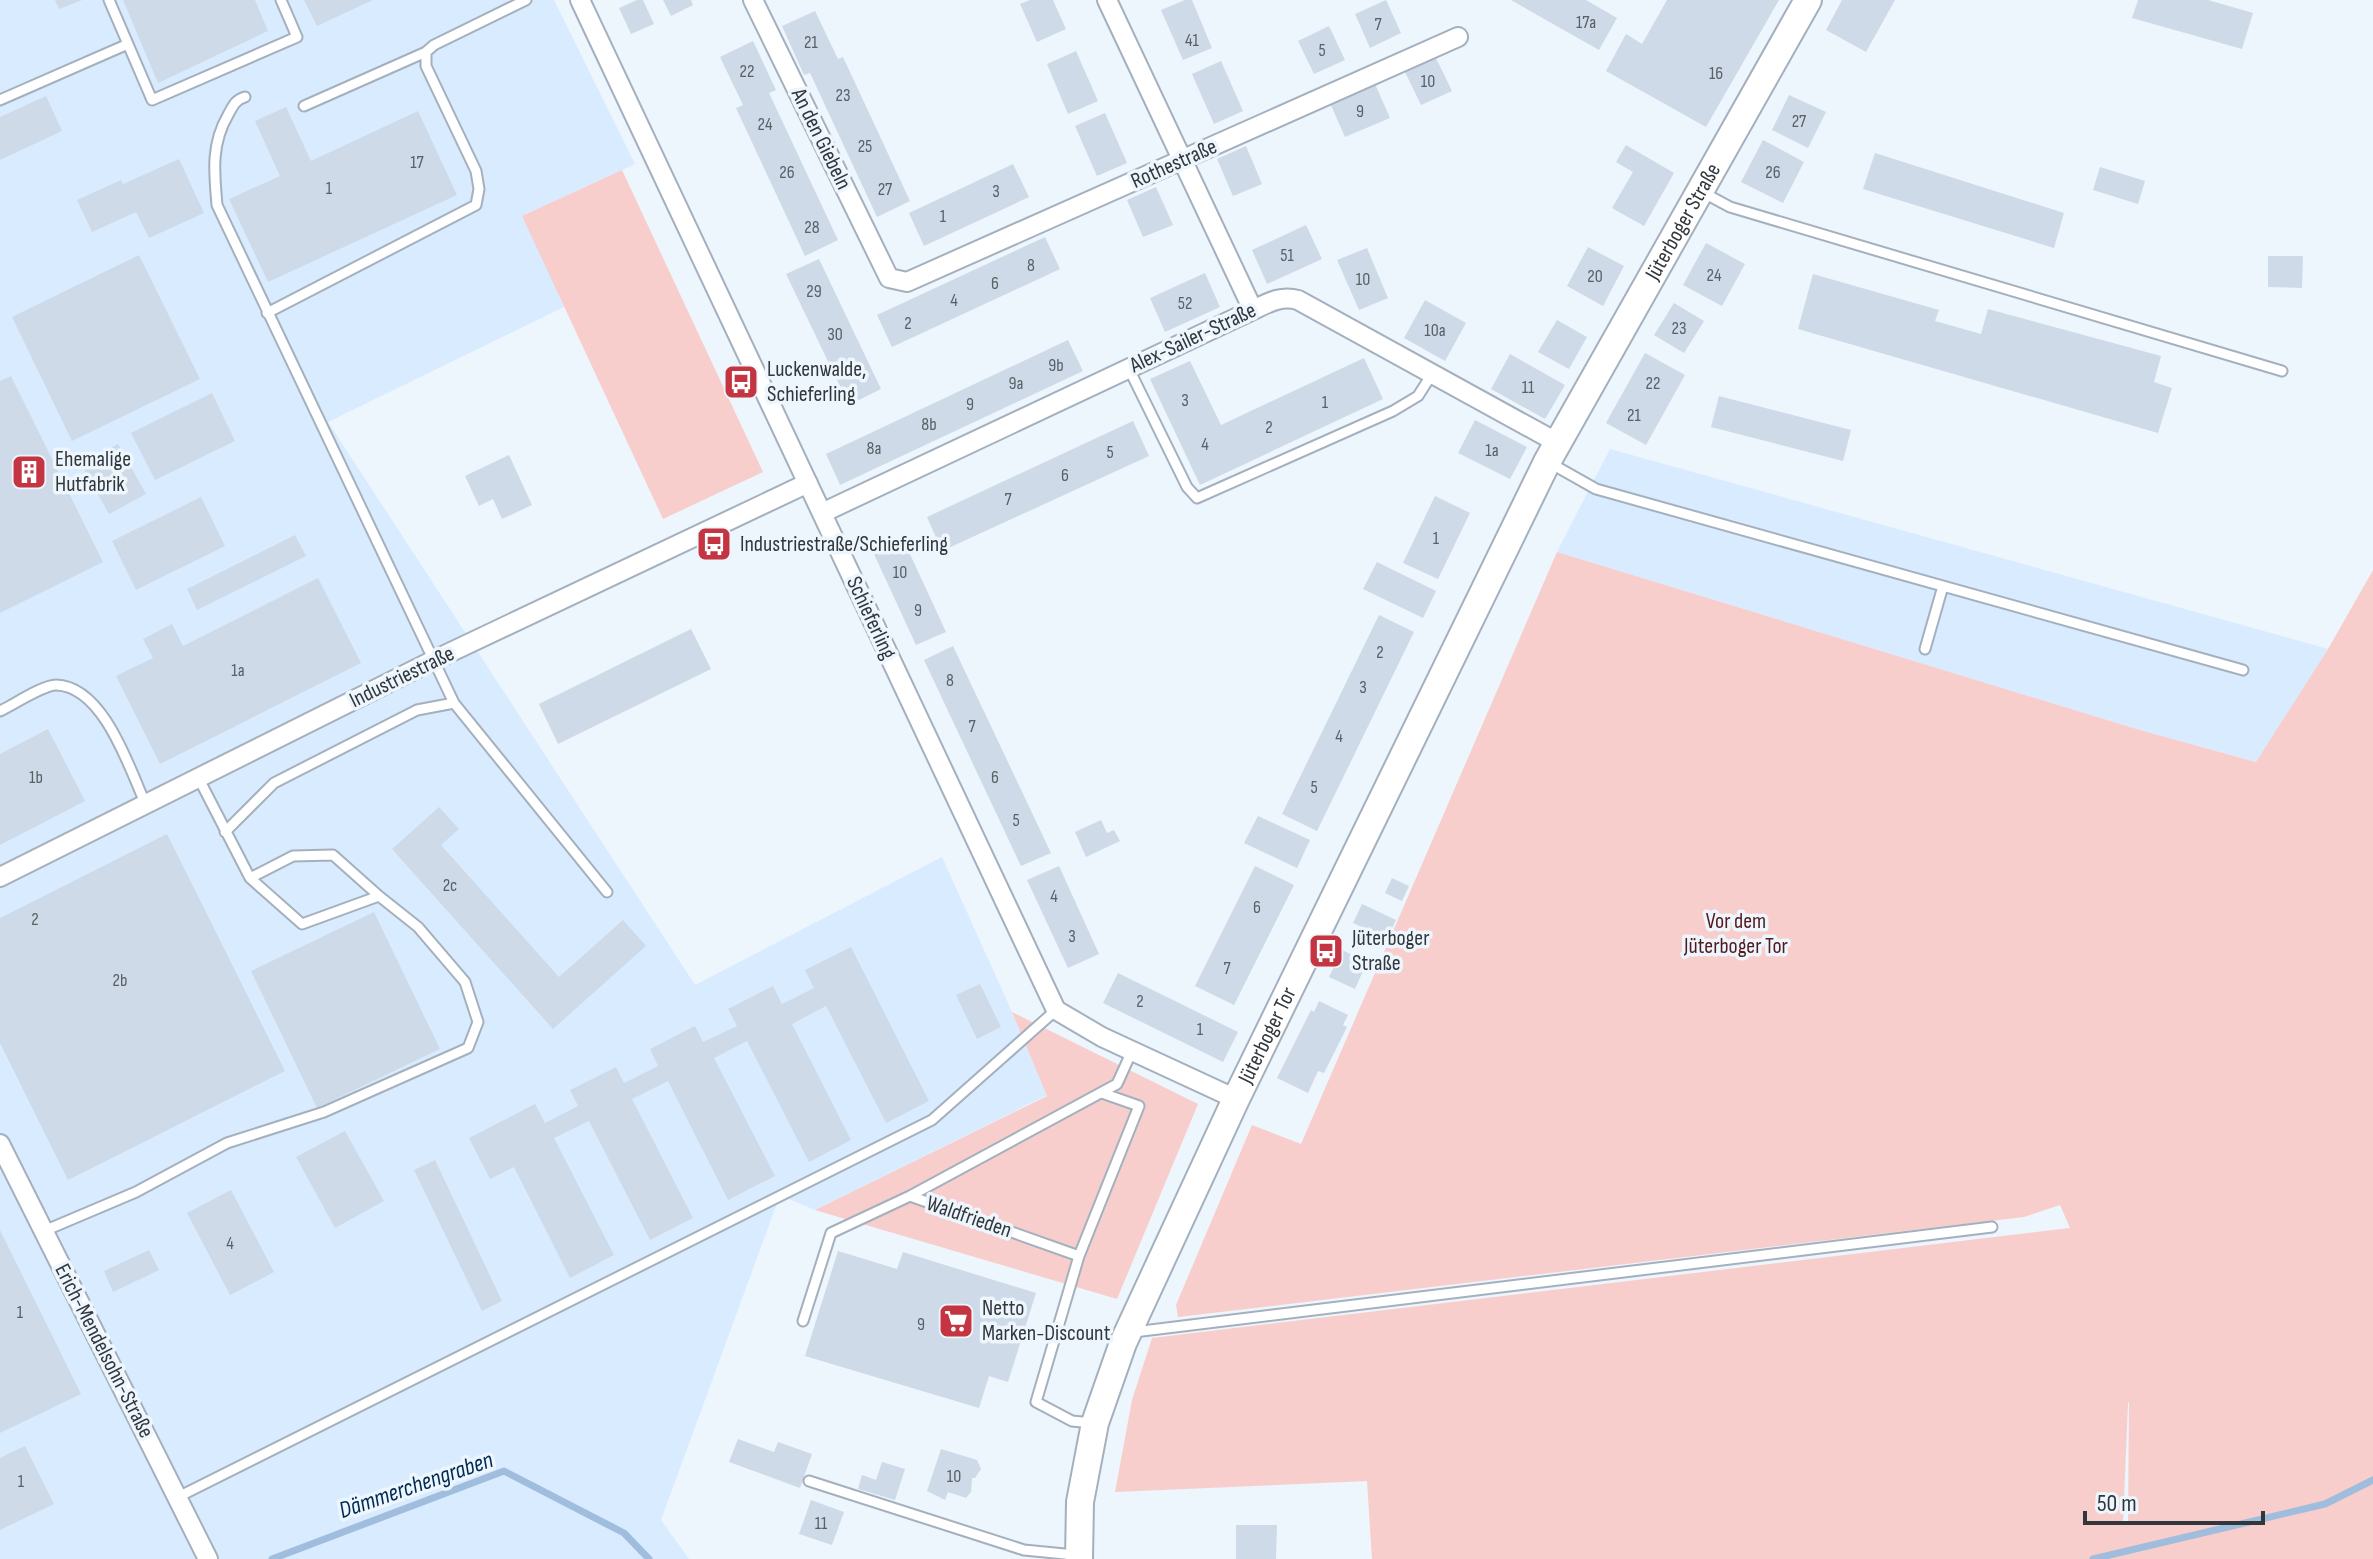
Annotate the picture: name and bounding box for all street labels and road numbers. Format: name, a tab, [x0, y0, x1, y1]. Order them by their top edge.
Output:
street label: An den Giebeln	[785, 83, 857, 194]
street label: Rothestraße	[1127, 133, 1221, 195]
street label: Jüterboger Straße	[1639, 159, 1726, 286]
street label: Alex-Sailer-Straße	[1125, 297, 1260, 379]
street label: Schieferling	[840, 572, 902, 664]
street label: Industriestraße	[345, 640, 459, 714]
street label: Jüterboger Tor	[1232, 983, 1302, 1089]
street label: Waldfrieden	[923, 1190, 1015, 1244]
street label: Erich-Mendelsohn-Straße	[48, 1259, 160, 1443]

